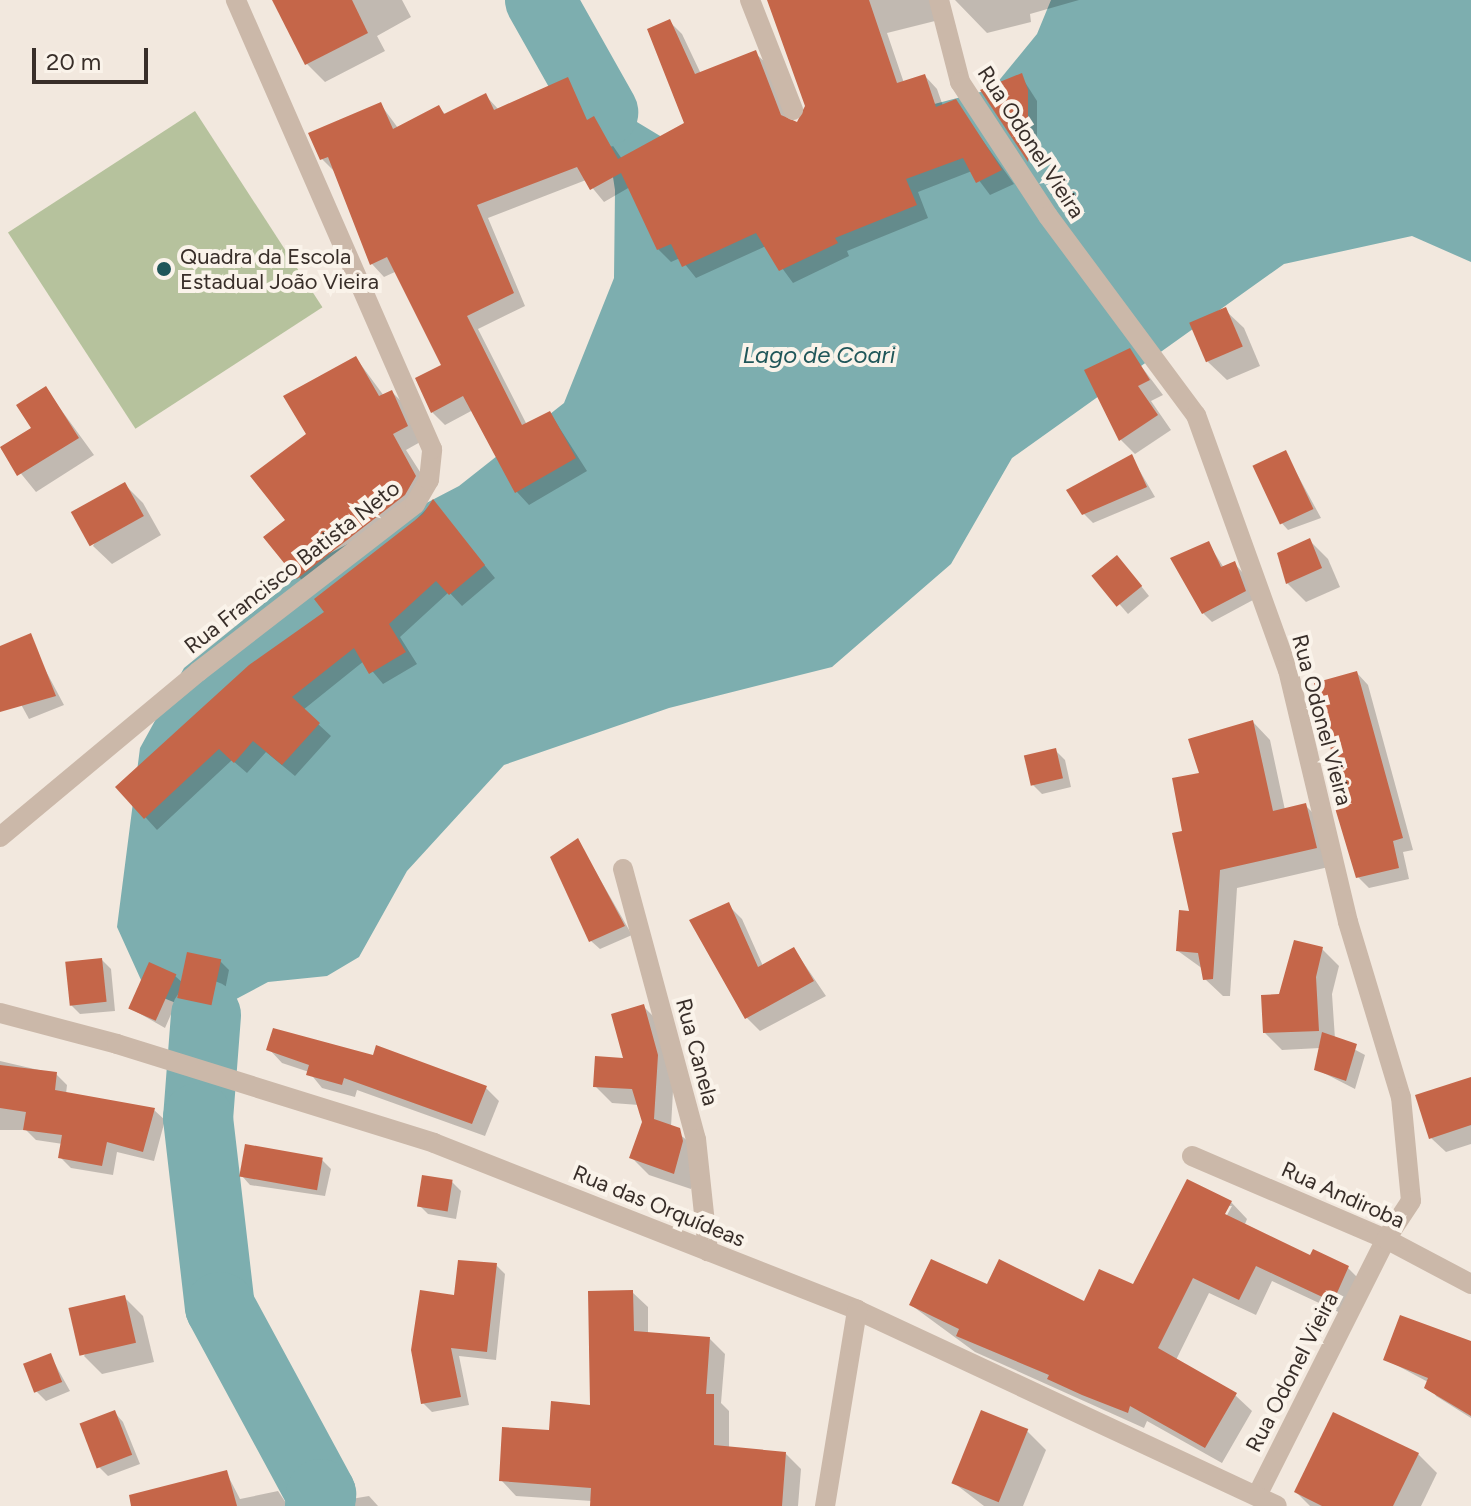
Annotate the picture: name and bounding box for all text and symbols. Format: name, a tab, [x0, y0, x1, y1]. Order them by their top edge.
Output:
scale bar	[36, 32, 152, 82]
text: 20 m	[46, 47, 101, 76]
street label: Rua Odonel Vieira	[972, 61, 1090, 223]
place label: Quadra da Escola Estadual João Vieira	[180, 243, 379, 294]
marker: Quadra da Escola Estadual João Vieira	[155, 260, 173, 278]
water label: Lago de Coari	[743, 341, 895, 369]
street label: Rua Francisco Batista Neto	[179, 475, 405, 659]
street label: Rua Odonel Vieira	[1286, 632, 1358, 808]
street label: Rua Canela	[670, 995, 724, 1109]
street label: Rua Andiroba	[1277, 1156, 1409, 1234]
street label: Rua das Orquídeas	[569, 1159, 749, 1253]
street label: Rua Odonel Vieira	[1240, 1288, 1344, 1456]

